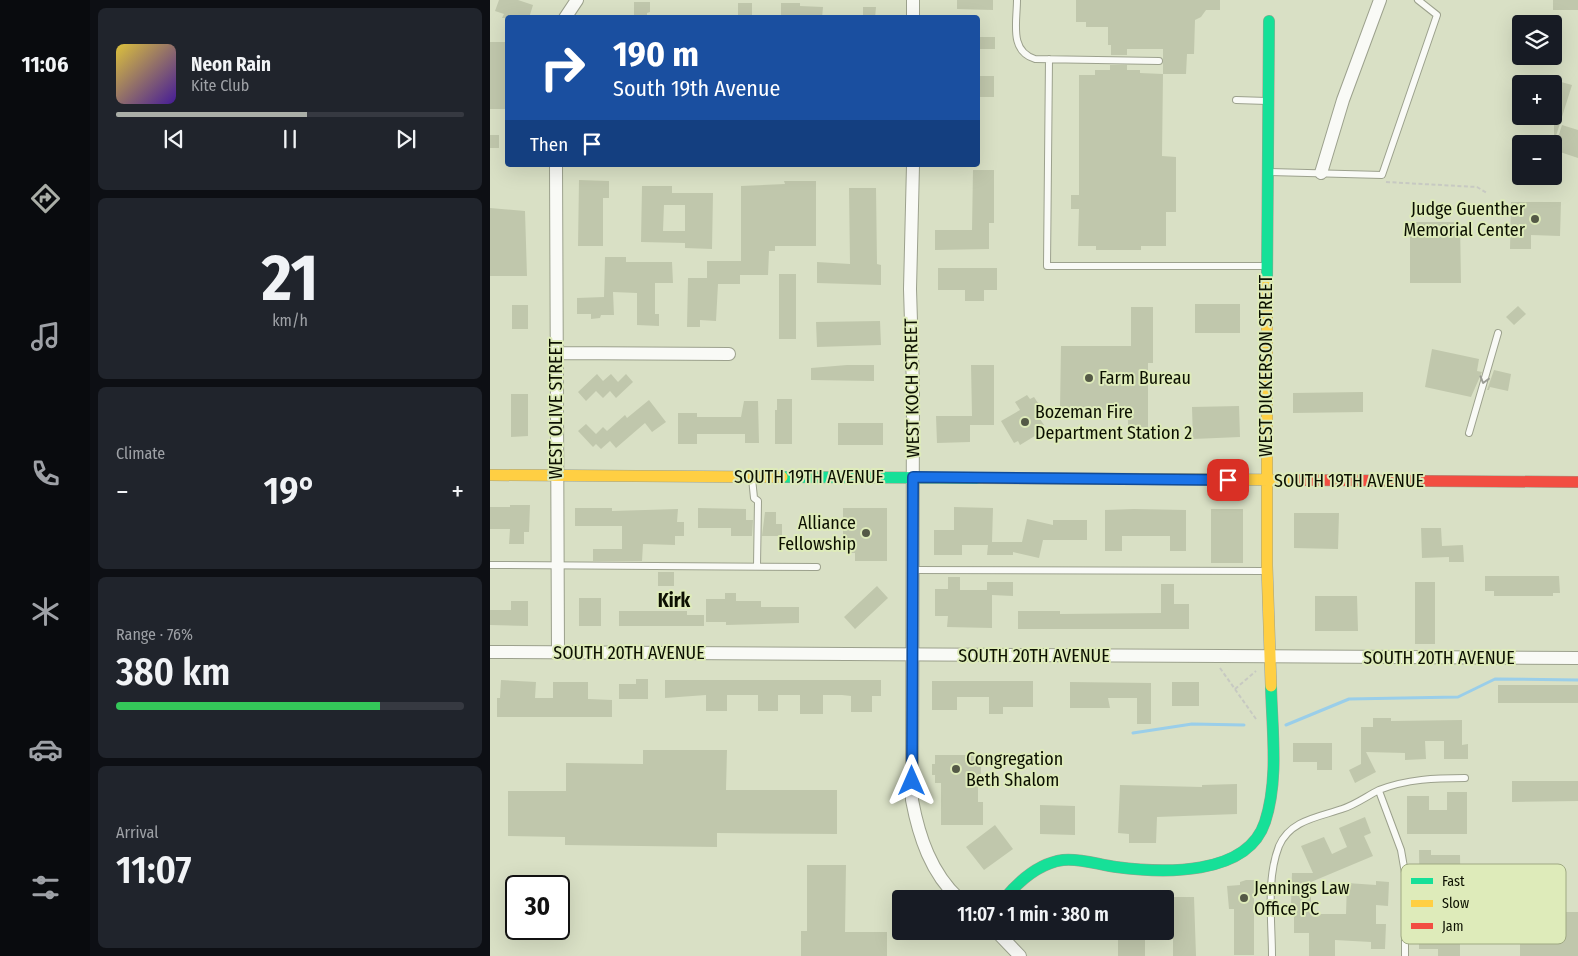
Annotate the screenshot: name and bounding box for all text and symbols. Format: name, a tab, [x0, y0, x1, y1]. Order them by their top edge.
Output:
map controls	[1512, 15, 1562, 185]
button: layers	[1512, 15, 1562, 65]
text: 190 m	[613, 33, 699, 75]
icon: right	[530, 35, 595, 100]
text: 11:06	[22, 51, 68, 78]
text: Neon Rain	[191, 53, 271, 76]
text: South 19th Avenue	[613, 75, 780, 102]
button: +	[1512, 75, 1562, 125]
text: Kite Club	[191, 76, 249, 95]
icon: previous	[160, 125, 188, 153]
icon: pause	[276, 125, 304, 153]
icon: next	[392, 125, 420, 153]
icon: arrive	[578, 130, 606, 158]
text: Then	[530, 133, 568, 156]
button: −	[1512, 135, 1562, 185]
icon: directions	[28, 181, 63, 216]
place label: Judge Guenther Memorial Center	[1404, 198, 1526, 241]
marker: Judge Guenther Memorial Center	[1529, 213, 1541, 225]
text: 21	[262, 239, 318, 317]
street label: WEST DICKERSON STREET	[1255, 274, 1277, 457]
text: km/h	[272, 311, 308, 330]
street label: WEST KOCH STREET	[900, 317, 924, 458]
icon: music	[28, 319, 63, 354]
street label: WEST OLIVE STREET	[545, 338, 567, 479]
place label: Farm Bureau	[1099, 367, 1191, 389]
marker: Farm Bureau	[1083, 372, 1095, 384]
one-way arrow	[1480, 375, 1490, 383]
place label: Bozeman Fire Department Station 2	[1035, 401, 1192, 444]
marker: Bozeman Fire Department Station 2	[1019, 416, 1031, 428]
text: Climate	[116, 444, 165, 463]
icon: phone	[28, 456, 63, 491]
pin	[1207, 459, 1249, 501]
street label: SOUTH 19TH AVENUE	[734, 466, 884, 488]
icon: arrive	[1214, 466, 1242, 494]
text: 19°	[263, 468, 316, 514]
street label: SOUTH 19TH AVENUE	[1274, 470, 1424, 492]
text: −	[116, 475, 129, 508]
text: +	[451, 475, 464, 508]
place label: Alliance Fellowship	[778, 512, 856, 555]
marker: Alliance Fellowship	[860, 527, 872, 539]
district label: Kirk	[658, 589, 691, 612]
icon: climate	[28, 594, 63, 629]
text: Range · 76%	[116, 625, 193, 644]
street label: SOUTH 20TH AVENUE	[553, 642, 705, 664]
street label: SOUTH 20TH AVENUE	[958, 645, 1110, 667]
street label: SOUTH 20TH AVENUE	[1363, 647, 1515, 669]
text: 380 km	[116, 649, 230, 695]
icon: car	[28, 732, 63, 767]
place label: Congregation Beth Shalom	[966, 748, 1063, 791]
position arrow	[885, 754, 937, 806]
marker: Congregation Beth Shalom	[950, 763, 962, 775]
text: Arrival	[116, 823, 158, 842]
text: 11:07	[116, 847, 191, 893]
legend	[1401, 864, 1566, 944]
icon: filters	[28, 870, 63, 905]
text: Fast	[1442, 873, 1465, 890]
speed limit sign: 30	[505, 875, 570, 940]
place label: Jennings Law Office PC	[1254, 877, 1350, 920]
marker: Jennings Law Office PC	[1238, 892, 1250, 904]
text: Slow	[1442, 895, 1469, 912]
text: 11:07 · 1 min · 380 m	[957, 903, 1109, 926]
text: Jam	[1442, 918, 1463, 935]

